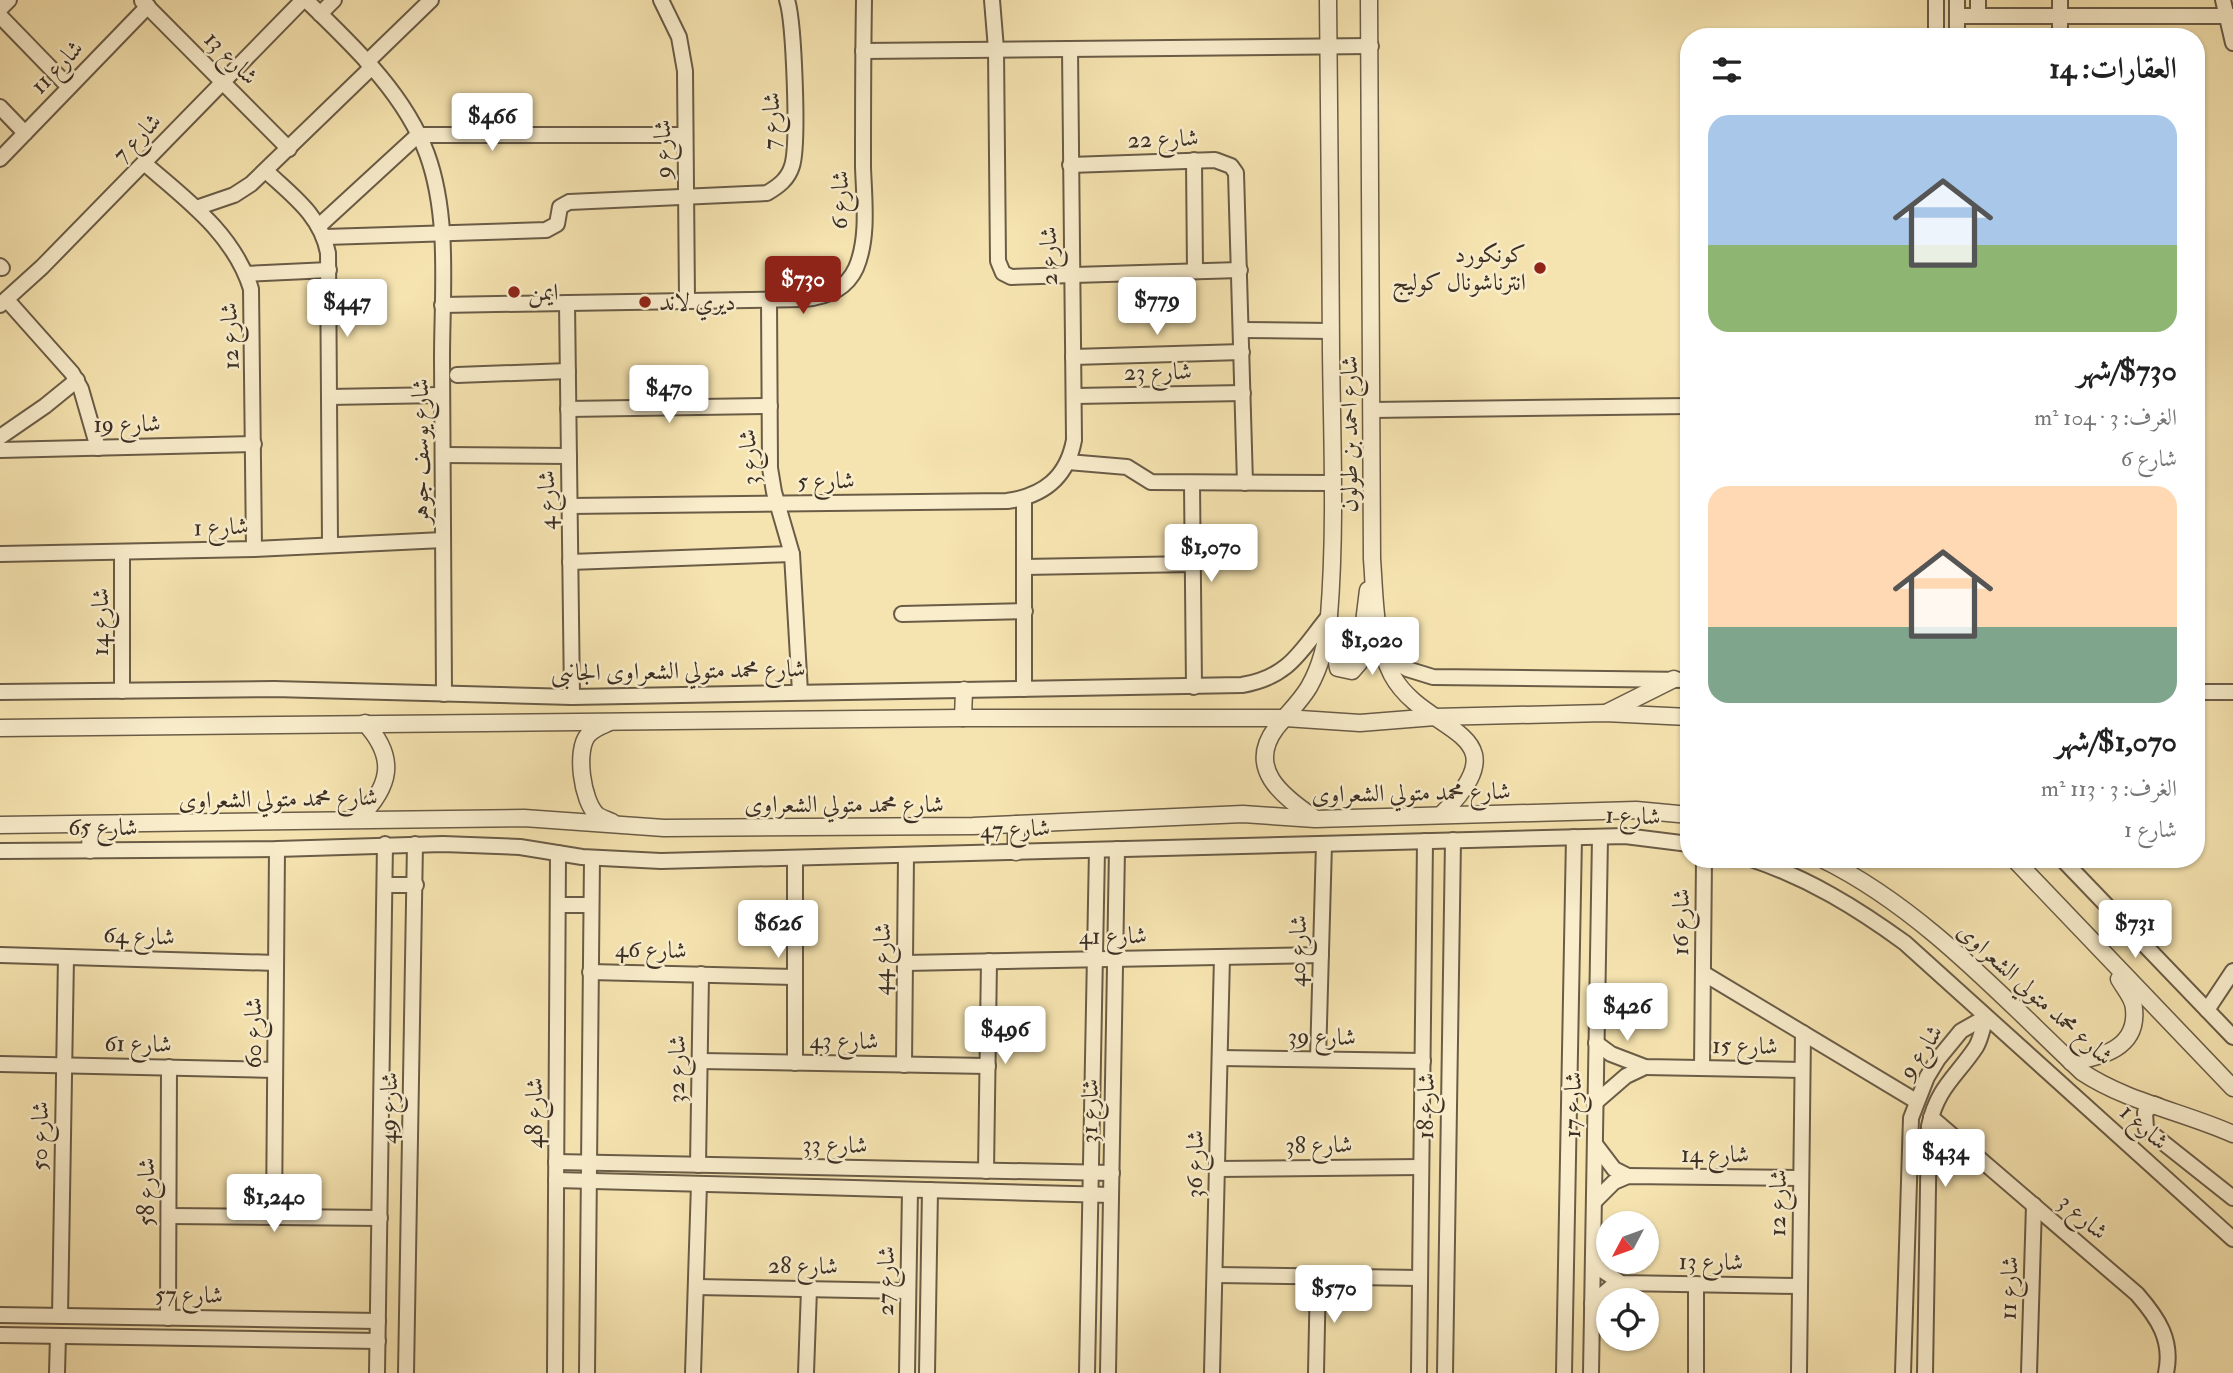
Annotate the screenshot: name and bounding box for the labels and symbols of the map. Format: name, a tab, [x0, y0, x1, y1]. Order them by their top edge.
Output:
street label: شارع 13	[194, 24, 265, 95]
street label: شارع 11	[24, 33, 93, 104]
street label: شارع 7	[756, 92, 791, 150]
pin: $466	[451, 94, 533, 153]
street label: شارع 7	[106, 106, 171, 172]
street label: شارع 9	[647, 119, 683, 181]
street label: شارع 22	[1127, 122, 1199, 160]
street label: شارع 6	[824, 170, 860, 230]
street label: شارع 2	[1033, 226, 1069, 286]
place label: كونكورد انترناشونال كوليج	[1392, 239, 1526, 303]
pin: $730	[762, 256, 844, 316]
marker: كونكورد انترناشونال كوليج	[1532, 260, 1548, 276]
place label: ايمن	[528, 277, 558, 308]
pin: $779	[1116, 278, 1198, 337]
pin: $447	[306, 280, 388, 339]
marker: ايمن	[506, 284, 522, 300]
place label: ديري لاند	[659, 287, 736, 321]
marker: ديري لاند	[637, 294, 653, 310]
street label: شارع 12	[213, 302, 251, 370]
street label: شارع 23	[1124, 356, 1192, 392]
street label: شارع احمد بن طولون	[1334, 356, 1369, 512]
pin: $470	[628, 366, 710, 425]
street label: شارع يوسف جوهر	[405, 378, 440, 527]
street label: شارع 19	[93, 408, 161, 444]
street label: شارع 3	[732, 428, 770, 486]
street label: شارع 5	[797, 465, 855, 501]
street label: شارع 4	[531, 470, 567, 530]
street label: شارع 1	[193, 511, 249, 547]
pin: $1,070	[1154, 524, 1268, 584]
street label: شارع 14	[85, 588, 120, 656]
pin: $1,020	[1315, 618, 1429, 677]
street label: شارع محمد متولي الشعراوى الجانبى	[550, 653, 806, 693]
street label: شارع محمد متولي الشعراوى	[1311, 776, 1511, 814]
street label: شارع محمد متولي الشعراوى	[178, 782, 378, 820]
street label: شارع محمد متولي الشعراوى	[744, 789, 944, 824]
street label: شارع 1	[1605, 800, 1661, 836]
street label: شارع 65	[68, 812, 138, 847]
street label: شارع 47	[979, 812, 1051, 850]
street label: شارع 16	[1665, 888, 1701, 956]
pin: $626	[737, 900, 819, 960]
pin: $731	[2094, 900, 2176, 960]
street label: شارع 40	[1282, 915, 1318, 987]
street label: شارع محمد متولي الشعراوى	[1948, 916, 2120, 1075]
street label: شارع 64	[102, 919, 175, 957]
street label: شارع 41	[1079, 920, 1147, 956]
street label: شارع 44	[866, 922, 902, 996]
street label: شارع 46	[615, 934, 687, 970]
pin: $426	[1586, 984, 1668, 1043]
street label: شارع 60	[238, 997, 273, 1069]
pin: $496	[964, 1006, 1046, 1066]
street label: شارع 9	[1891, 1019, 1953, 1089]
street label: شارع 39	[1288, 1021, 1356, 1057]
street label: شارع 43	[809, 1025, 879, 1061]
street label: شارع 61	[104, 1028, 172, 1064]
street label: شارع 15	[1712, 1030, 1778, 1066]
street label: شارع 32	[661, 1035, 697, 1103]
street label: شارع 49	[373, 1072, 409, 1144]
street label: شارع 18	[1410, 1072, 1446, 1140]
street label: شارع 17	[1557, 1072, 1593, 1138]
street label: شارع 48	[519, 1078, 554, 1148]
street label: شارع 31	[1074, 1078, 1110, 1144]
street label: شارع 1	[2110, 1097, 2175, 1160]
street label: شارع 50	[24, 1101, 60, 1171]
street label: شارع 33	[802, 1129, 868, 1165]
street label: شارع 38	[1285, 1129, 1353, 1165]
street label: شارع 36	[1179, 1130, 1215, 1198]
pin: $434	[1904, 1130, 1986, 1189]
street label: شارع 14	[1681, 1139, 1749, 1174]
street label: شارع 58	[131, 1158, 166, 1226]
street label: شارع 12	[1762, 1169, 1798, 1237]
pin: $1,240	[217, 1174, 331, 1234]
street label: شارع 3	[2049, 1187, 2114, 1250]
north arrow	[1596, 1211, 1659, 1274]
street label: شارع 27	[870, 1246, 906, 1316]
street label: شارع 13	[1678, 1246, 1744, 1282]
street label: شارع 28	[768, 1250, 838, 1286]
street label: شارع 11	[1992, 1256, 2030, 1321]
pin: $570	[1293, 1266, 1375, 1325]
street label: شارع 57	[155, 1279, 223, 1315]

